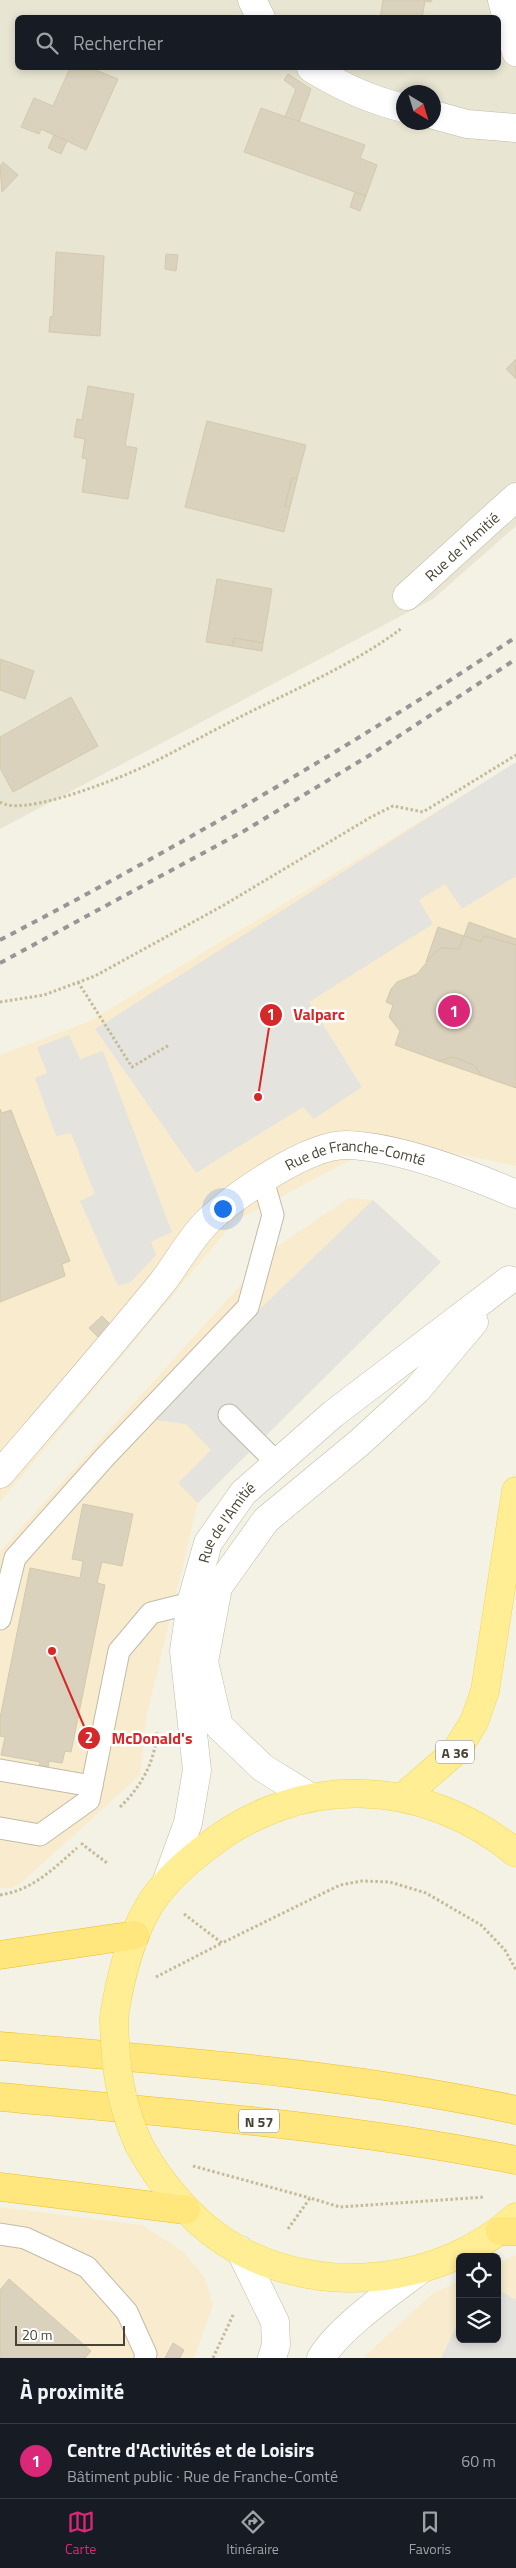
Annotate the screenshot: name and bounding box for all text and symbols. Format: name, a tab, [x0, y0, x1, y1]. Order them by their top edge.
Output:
search box	[15, 15, 501, 70]
text: Rechercher	[73, 28, 163, 57]
icon: search	[33, 29, 61, 57]
north arrow	[396, 85, 441, 130]
street label: Rue de l'Amitié	[419, 506, 504, 586]
pin: 1	[438, 992, 470, 1030]
callout: Valparc	[259, 999, 355, 1030]
text: Valparc	[293, 1002, 345, 1026]
text: 1	[267, 1003, 275, 1026]
street label: Rue de Franche-Comté	[280, 1133, 429, 1176]
your location	[210, 1196, 236, 1222]
street label: Rue de l'Amitié	[191, 1476, 260, 1566]
callout: McDonald's	[76, 1723, 202, 1754]
text: 2	[85, 1726, 93, 1749]
text: McDonald's	[112, 1726, 193, 1750]
road number: A 36	[436, 1740, 474, 1764]
road number: N 57	[239, 2110, 279, 2132]
map controls	[456, 2253, 501, 2343]
button: locate	[456, 2253, 501, 2298]
button: layers	[456, 2298, 501, 2343]
scale bar	[15, 2323, 125, 2346]
text: 20 m	[22, 2324, 52, 2345]
text: À proximité	[20, 2375, 124, 2407]
text: Centre d'Activités et de Loisirs	[67, 2435, 314, 2464]
text: 1	[32, 2449, 40, 2473]
text: 60 m	[461, 2449, 496, 2473]
text: Bâtiment public · Rue de Franche-Comté	[67, 2464, 338, 2488]
tab: Carte	[65, 2508, 96, 2559]
tab: Itinéraire	[226, 2508, 279, 2559]
tab: Favoris	[409, 2508, 451, 2559]

